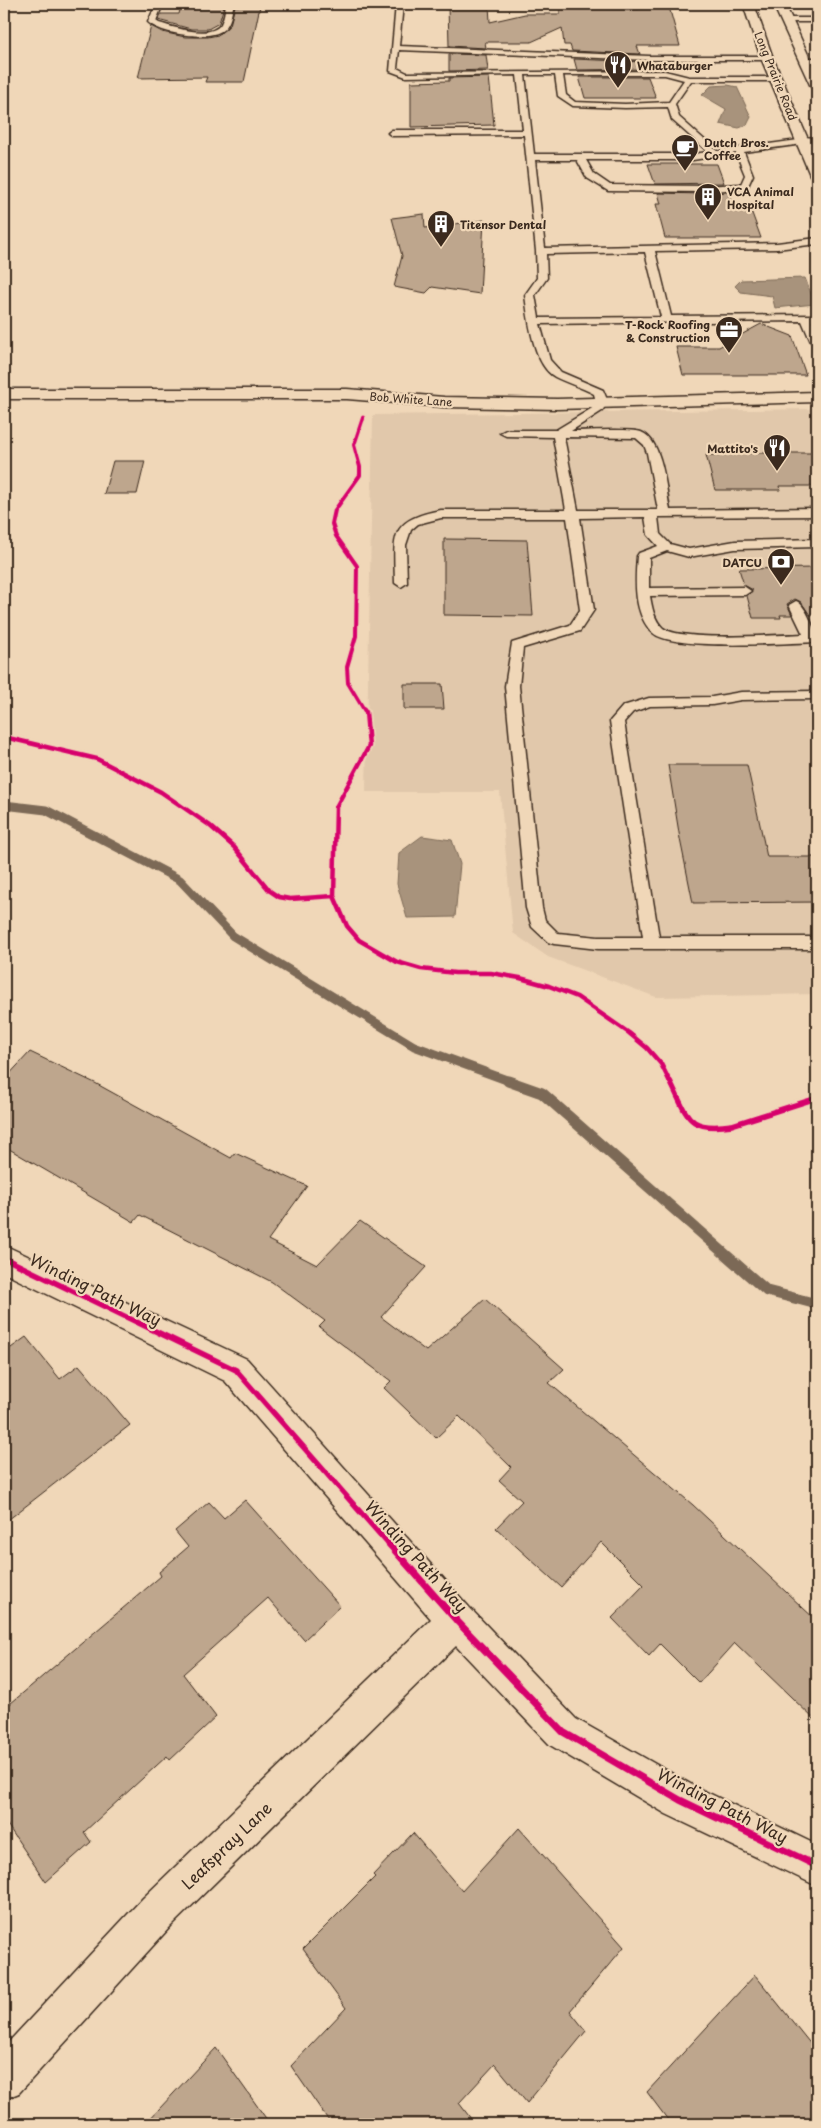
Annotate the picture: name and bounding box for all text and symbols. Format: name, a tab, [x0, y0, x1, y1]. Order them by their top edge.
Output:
street label: Long Prairie Road	[750, 29, 802, 123]
restaurant icon: Whataburger	[603, 50, 633, 89]
place label: Whataburger	[637, 57, 713, 74]
cafe icon: Dutch Bros. Coffee	[670, 133, 700, 172]
place label: Dutch Bros. Coffee	[704, 134, 769, 164]
building icon: VCA Animal Hospital	[693, 182, 723, 221]
place label: VCA Animal Hospital	[727, 183, 794, 213]
building icon: Titensor Dental	[426, 209, 456, 248]
place label: Titensor Dental	[460, 216, 546, 233]
office icon: T-Rock Roofing & Construction	[714, 315, 744, 354]
place label: T-Rock Roofing & Construction	[625, 316, 710, 346]
street label: Bob White Lane	[369, 388, 453, 410]
restaurant icon: Mattito's	[762, 433, 792, 472]
place label: Mattito's	[707, 440, 758, 457]
bank icon: DATCU	[766, 547, 796, 586]
place label: DATCU	[723, 554, 762, 571]
street label: Winding Path Way	[26, 1247, 166, 1331]
street label: Winding Path Way	[360, 1495, 474, 1617]
street label: Winding Path Way	[654, 1762, 792, 1848]
street label: Leafspray Lane	[175, 1796, 277, 1894]

